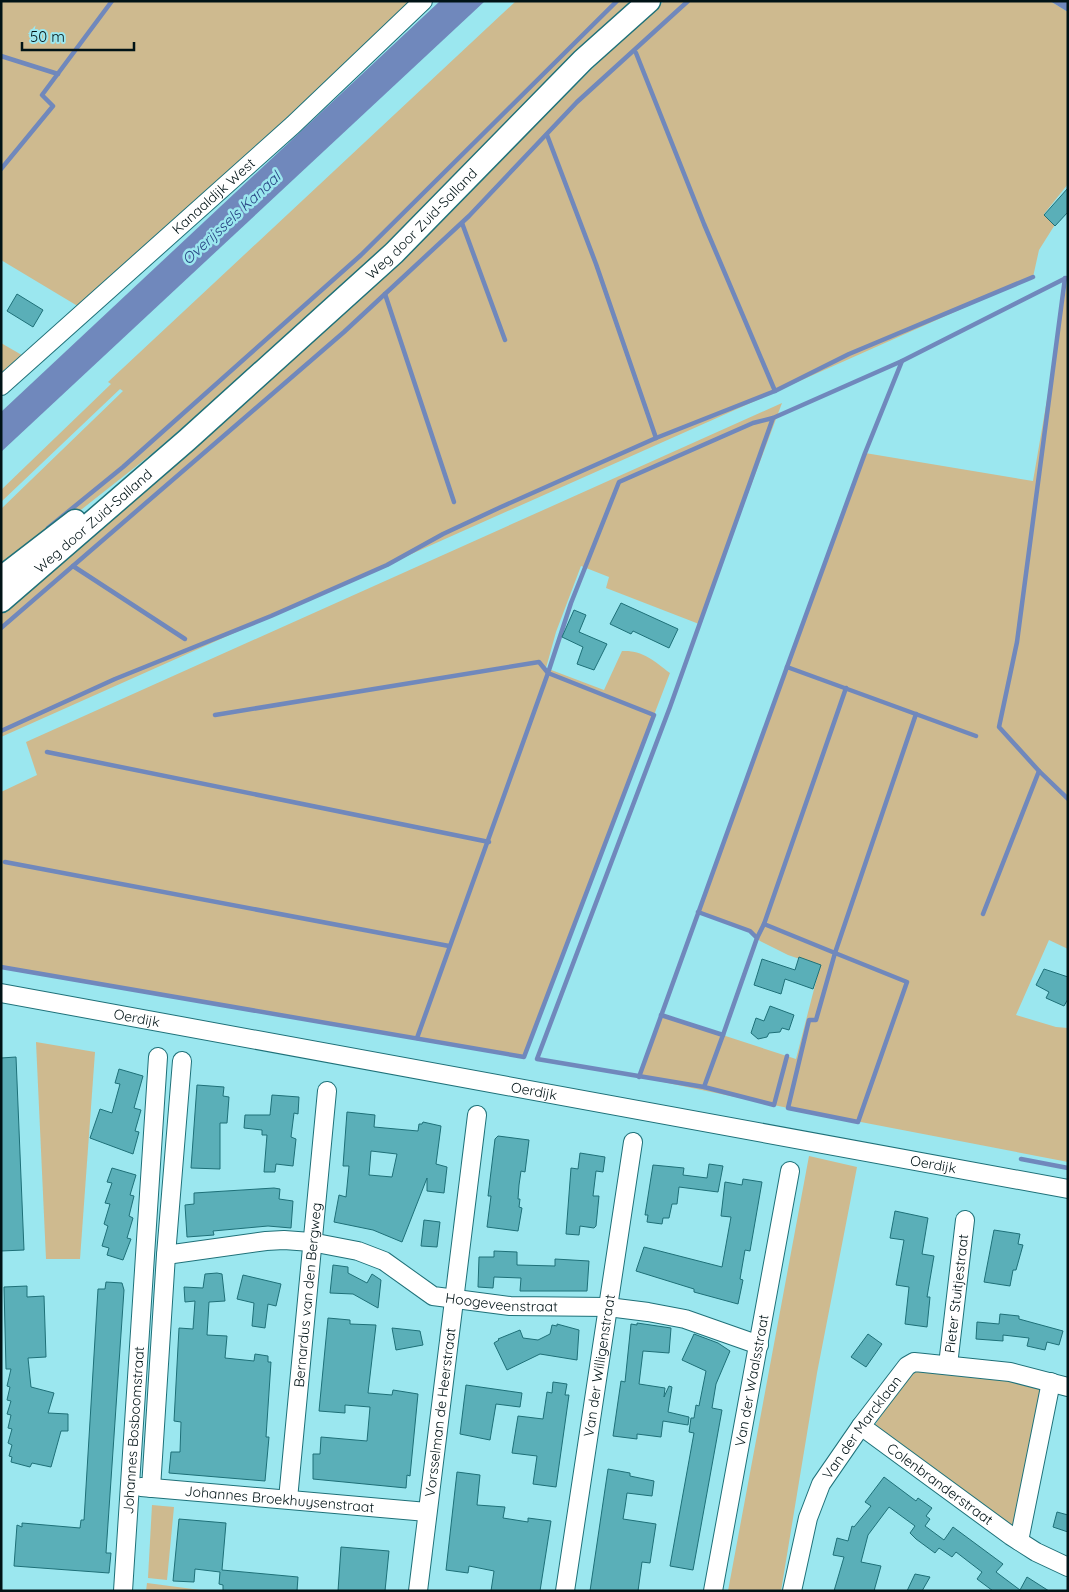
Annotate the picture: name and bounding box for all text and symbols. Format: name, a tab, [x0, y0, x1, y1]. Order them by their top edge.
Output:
scale bar	[22, 20, 135, 52]
text: 50 m	[30, 27, 65, 46]
street label: Kanaaldijk West	[168, 154, 259, 238]
street label: Weg door Zuid-Salland	[362, 164, 481, 283]
water label: Overijssels Kanaal	[178, 166, 285, 268]
street label: Weg door Zuid-Salland	[31, 465, 156, 577]
street label: Oerdijk	[112, 1005, 161, 1031]
street label: Oerdijk	[510, 1078, 559, 1104]
street label: Oerdijk	[909, 1151, 958, 1177]
street label: Bernardus van den Bergweg	[290, 1202, 325, 1388]
street label: Pieter Stuitjestraat	[940, 1233, 972, 1354]
street label: Hoogeveenstraat	[444, 1289, 558, 1315]
street label: Van der Willigenstraat	[579, 1293, 619, 1438]
street label: Van der Waalsstraat	[731, 1313, 773, 1448]
street label: Vorsselman de Heerstraat	[421, 1326, 460, 1498]
street label: Johannes Bosboomstraat	[119, 1346, 148, 1515]
street label: Van der Marcklaan	[818, 1372, 905, 1482]
street label: Colenbranderstraat	[883, 1439, 997, 1529]
street label: Johannes Broekhuysenstraat	[184, 1482, 375, 1516]

